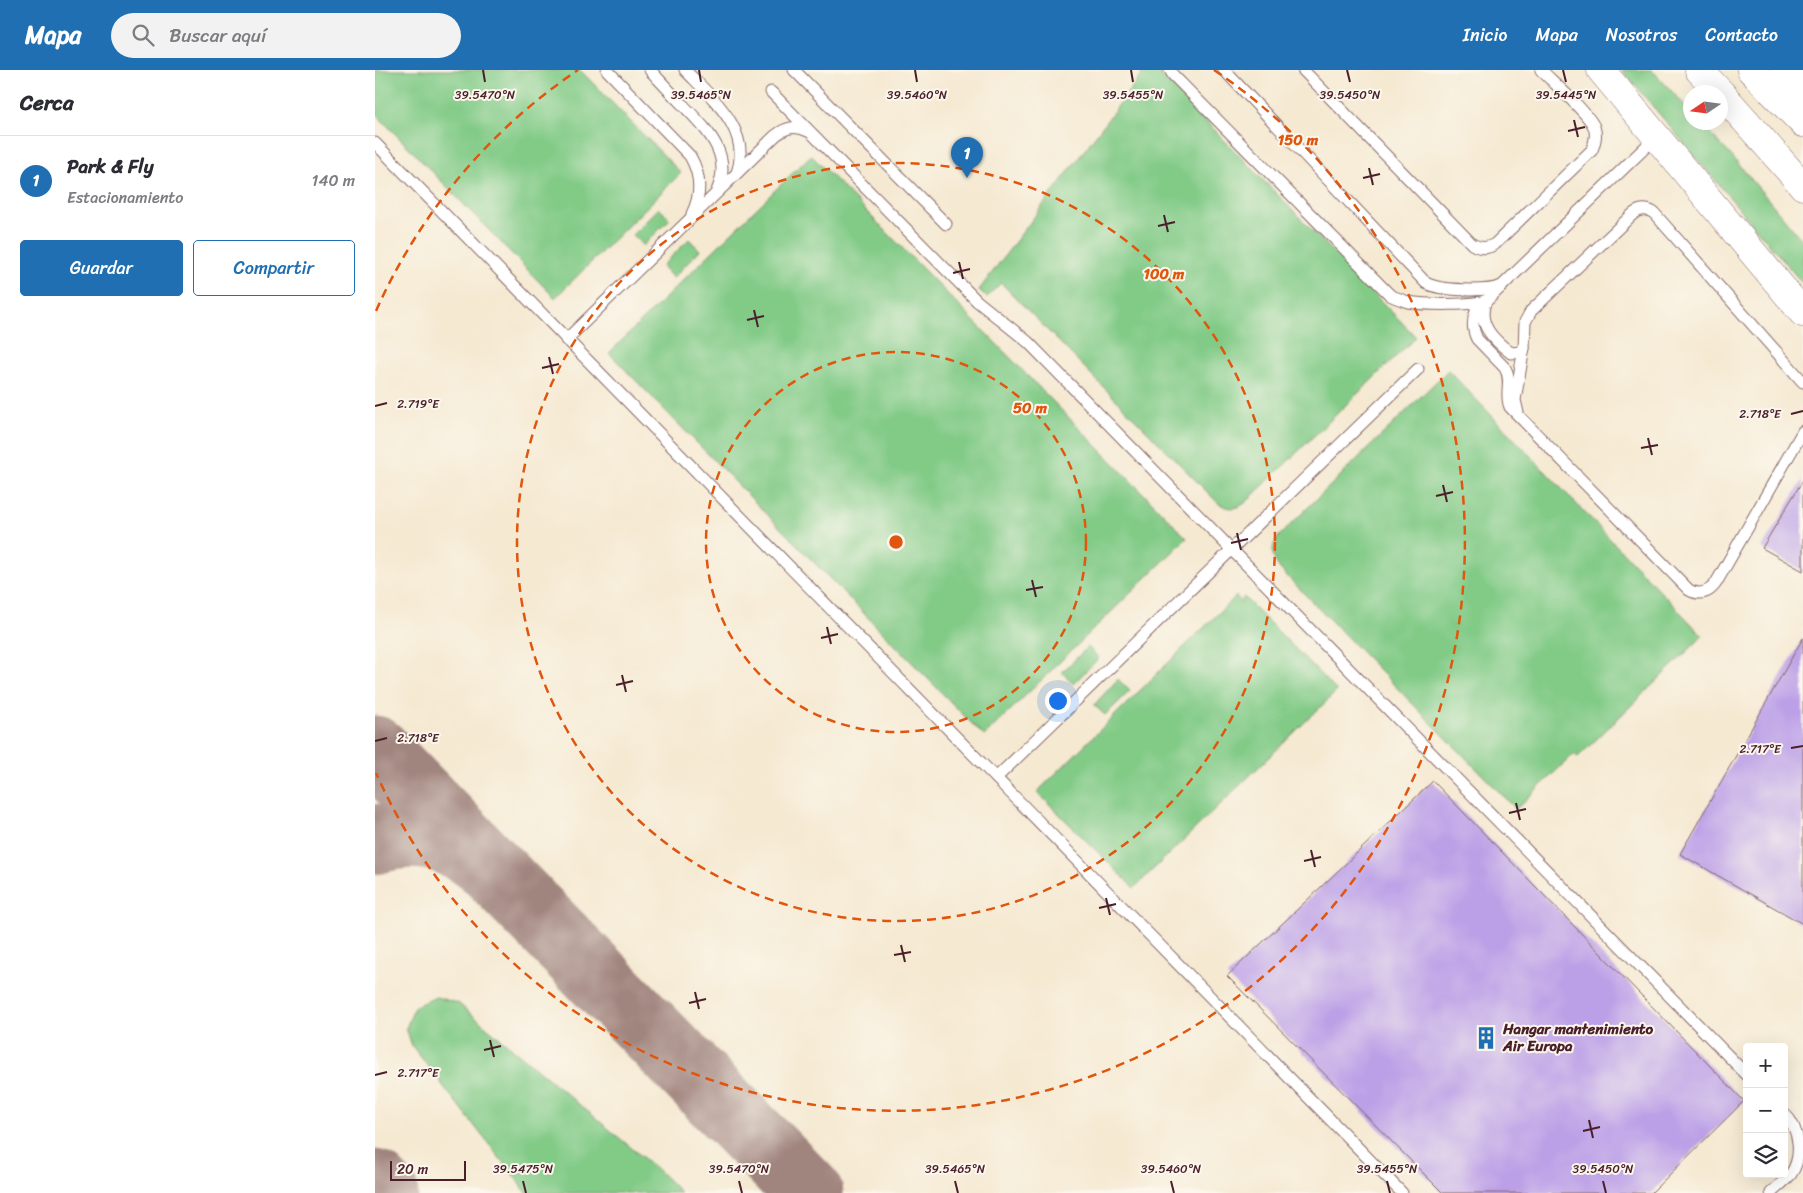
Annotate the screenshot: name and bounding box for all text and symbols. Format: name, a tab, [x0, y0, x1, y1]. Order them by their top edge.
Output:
search box	[111, 13, 461, 58]
text: Mapa	[25, 14, 81, 56]
text: Buscar aquí	[169, 19, 266, 52]
text: Inicio	[1463, 19, 1508, 51]
text: Mapa	[1536, 19, 1578, 51]
text: Nosotros	[1606, 19, 1677, 51]
text: Contacto	[1705, 19, 1778, 51]
icon: search	[129, 21, 157, 49]
text: Cerca	[20, 84, 74, 122]
text: 39.5470°N	[455, 84, 516, 106]
text: 39.5465°N	[671, 84, 732, 106]
text: 39.5460°N	[887, 84, 948, 106]
text: 39.5455°N	[1103, 84, 1164, 106]
text: 39.5450°N	[1320, 84, 1381, 106]
text: 39.5445°N	[1536, 84, 1597, 106]
north arrow	[1683, 85, 1728, 130]
text: 150 m	[1278, 127, 1319, 153]
pin: 1	[951, 137, 983, 178]
text: Park & Fly	[67, 150, 154, 183]
text: 1	[33, 166, 39, 195]
text: 140 m	[312, 166, 355, 195]
text: Estacionamiento	[67, 183, 183, 212]
button: Guardar	[20, 240, 183, 296]
button: Compartir	[193, 240, 355, 296]
text: 100 m	[1144, 261, 1185, 287]
text: 2.719°E	[397, 393, 440, 415]
text: 50 m	[1013, 395, 1048, 421]
text: 2.718°E	[1739, 403, 1782, 425]
centre of rings	[887, 533, 905, 551]
your location	[1045, 688, 1071, 714]
text: 2.718°E	[397, 727, 440, 749]
text: 2.717°E	[1739, 738, 1782, 760]
place label: Hangar mantenimiento Air Europa	[1502, 1016, 1654, 1059]
building icon: Hangar mantenimiento Air Europa	[1473, 1025, 1499, 1051]
map controls	[1743, 1043, 1788, 1178]
button: +	[1743, 1043, 1788, 1088]
text: 2.717°E	[397, 1062, 440, 1084]
button: −	[1743, 1088, 1788, 1133]
button: layers	[1743, 1133, 1788, 1178]
text: 20 m	[397, 1157, 428, 1182]
scale bar	[390, 1158, 466, 1181]
text: 39.5475°N	[493, 1158, 554, 1180]
text: 39.5470°N	[709, 1158, 770, 1180]
text: 39.5465°N	[925, 1158, 986, 1180]
text: 39.5460°N	[1141, 1158, 1202, 1180]
text: 39.5455°N	[1357, 1158, 1418, 1180]
text: 39.5450°N	[1573, 1158, 1634, 1180]

